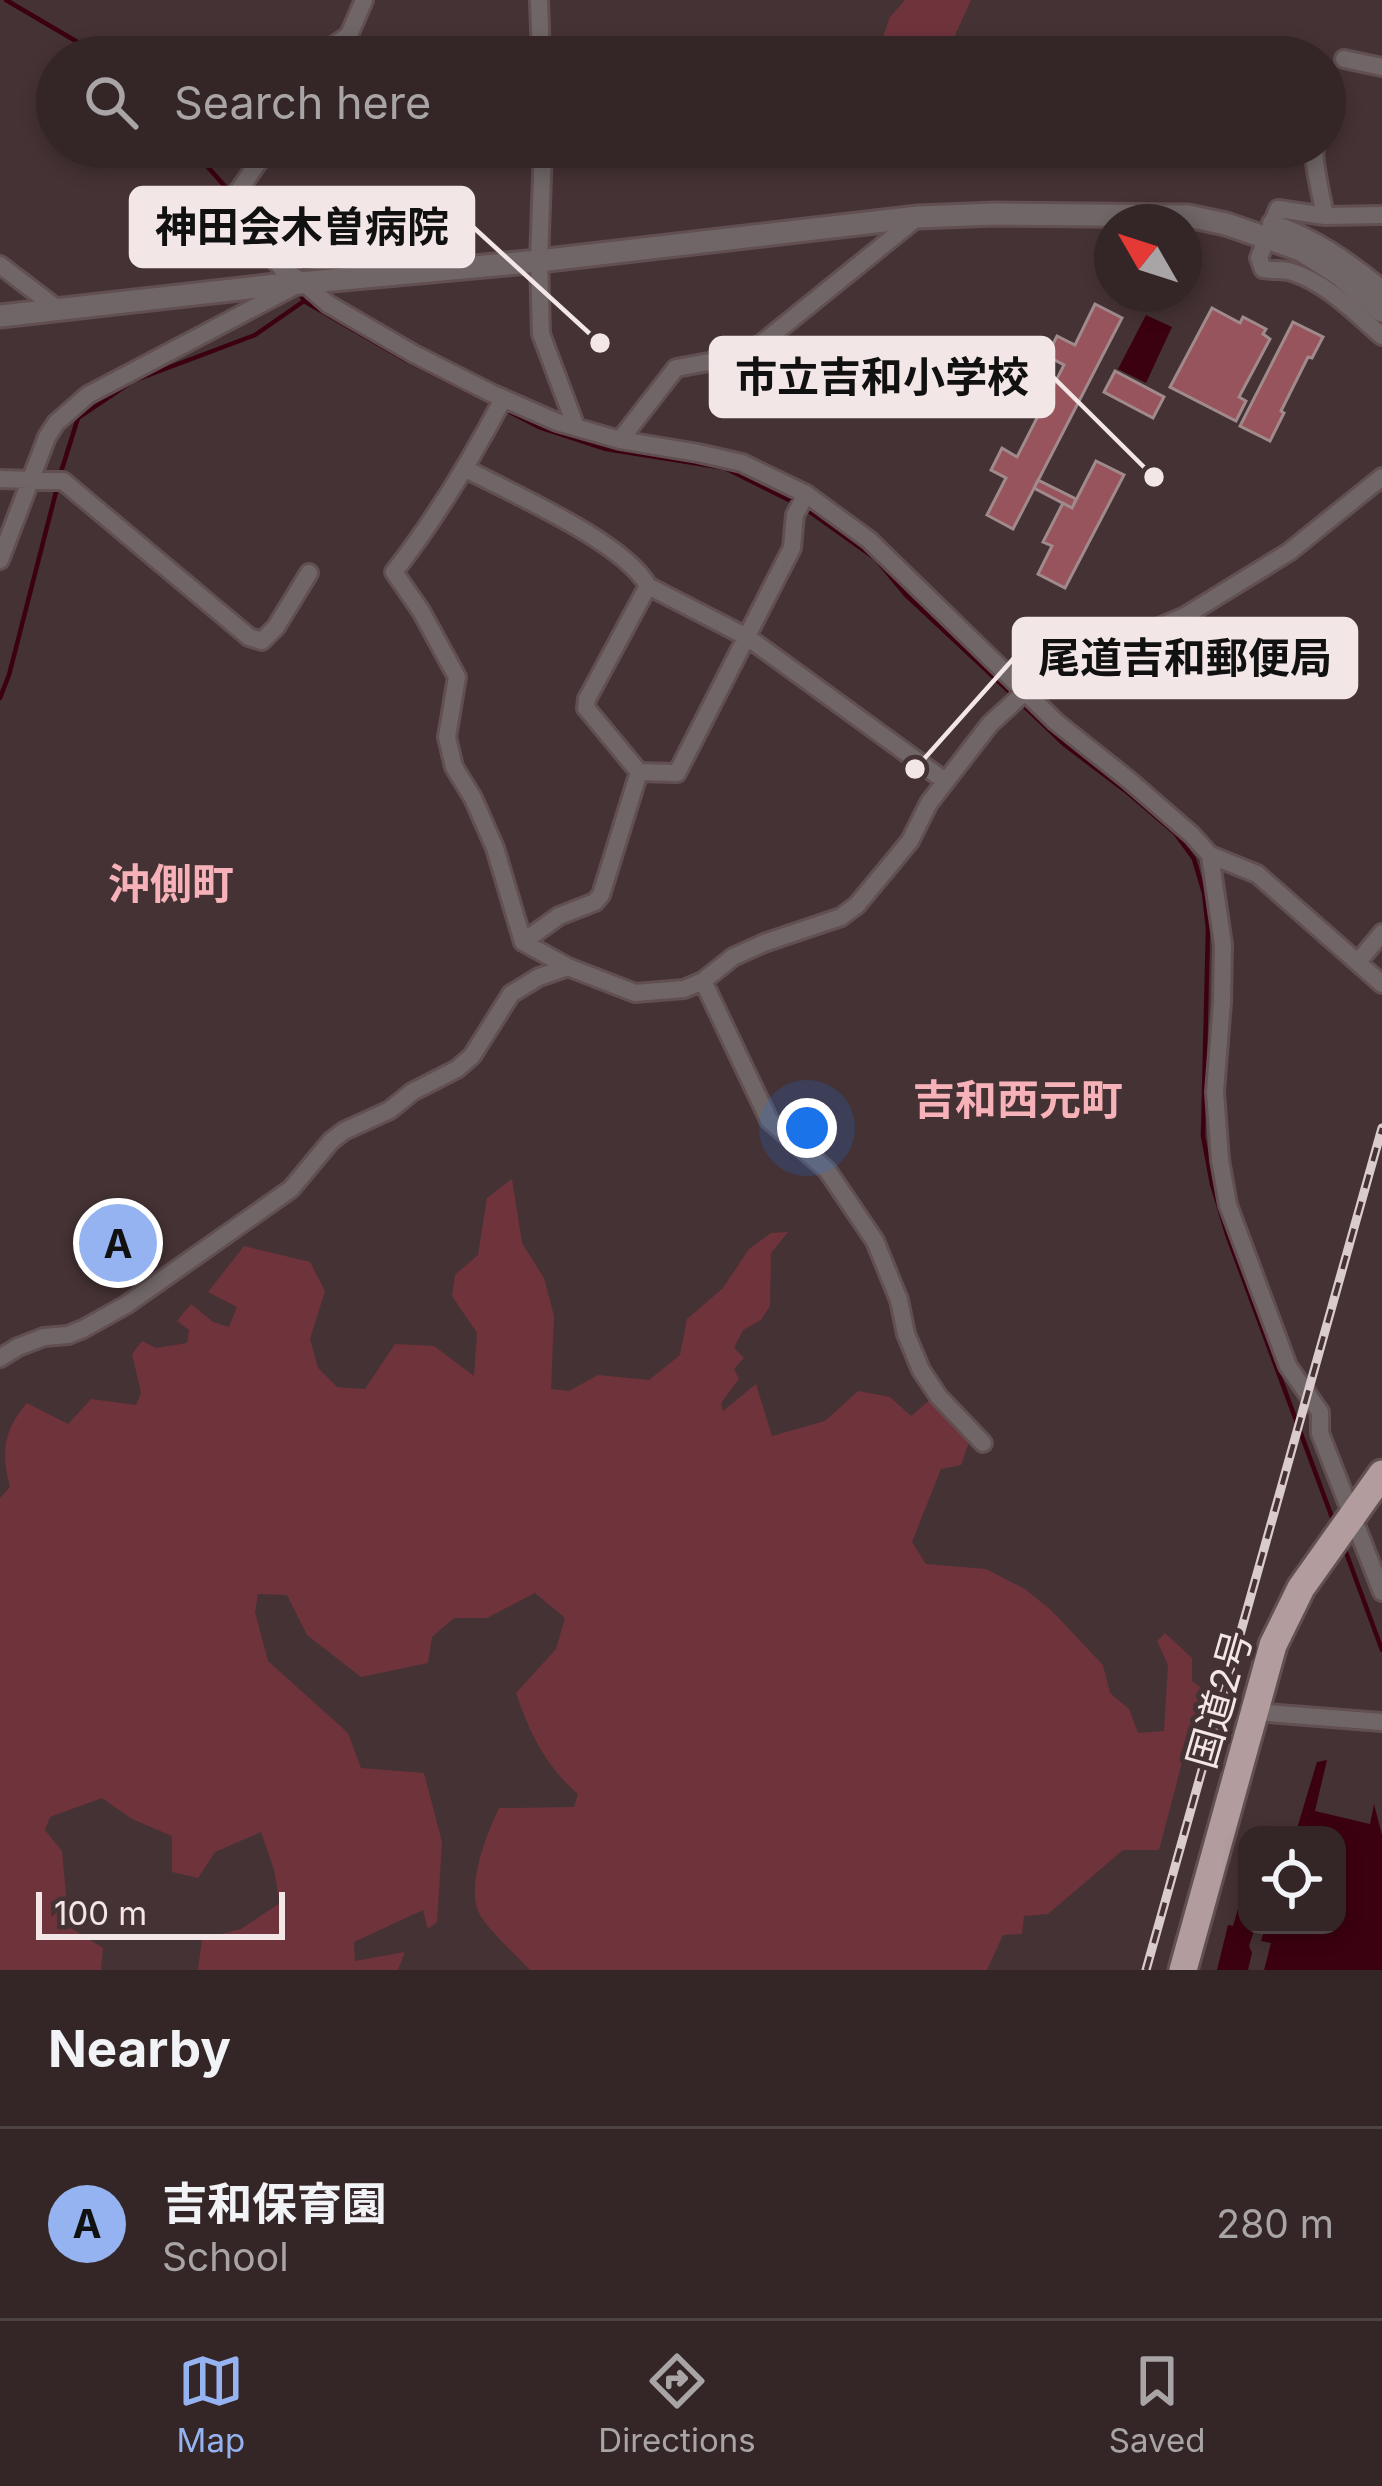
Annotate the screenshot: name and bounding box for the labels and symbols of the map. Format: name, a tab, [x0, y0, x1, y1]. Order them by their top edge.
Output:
callout: 神田会木曽病院	[131, 188, 473, 266]
text: 神田会木曽病院	[155, 201, 449, 252]
north arrow	[1094, 204, 1202, 312]
callout: 市立吉和小学校	[711, 338, 1053, 416]
text: 市立吉和小学校	[735, 351, 1029, 402]
callout: 尾道吉和郵便局	[1014, 619, 1356, 697]
text: 尾道吉和郵便局	[1038, 632, 1332, 683]
district label: 沖側町	[108, 858, 234, 909]
district label: 吉和西元町	[913, 1074, 1123, 1125]
your location	[777, 1098, 837, 1158]
pin: A	[79, 1198, 157, 1288]
street label: 国道2号	[1177, 1625, 1261, 1773]
scale bar	[36, 1886, 285, 1939]

